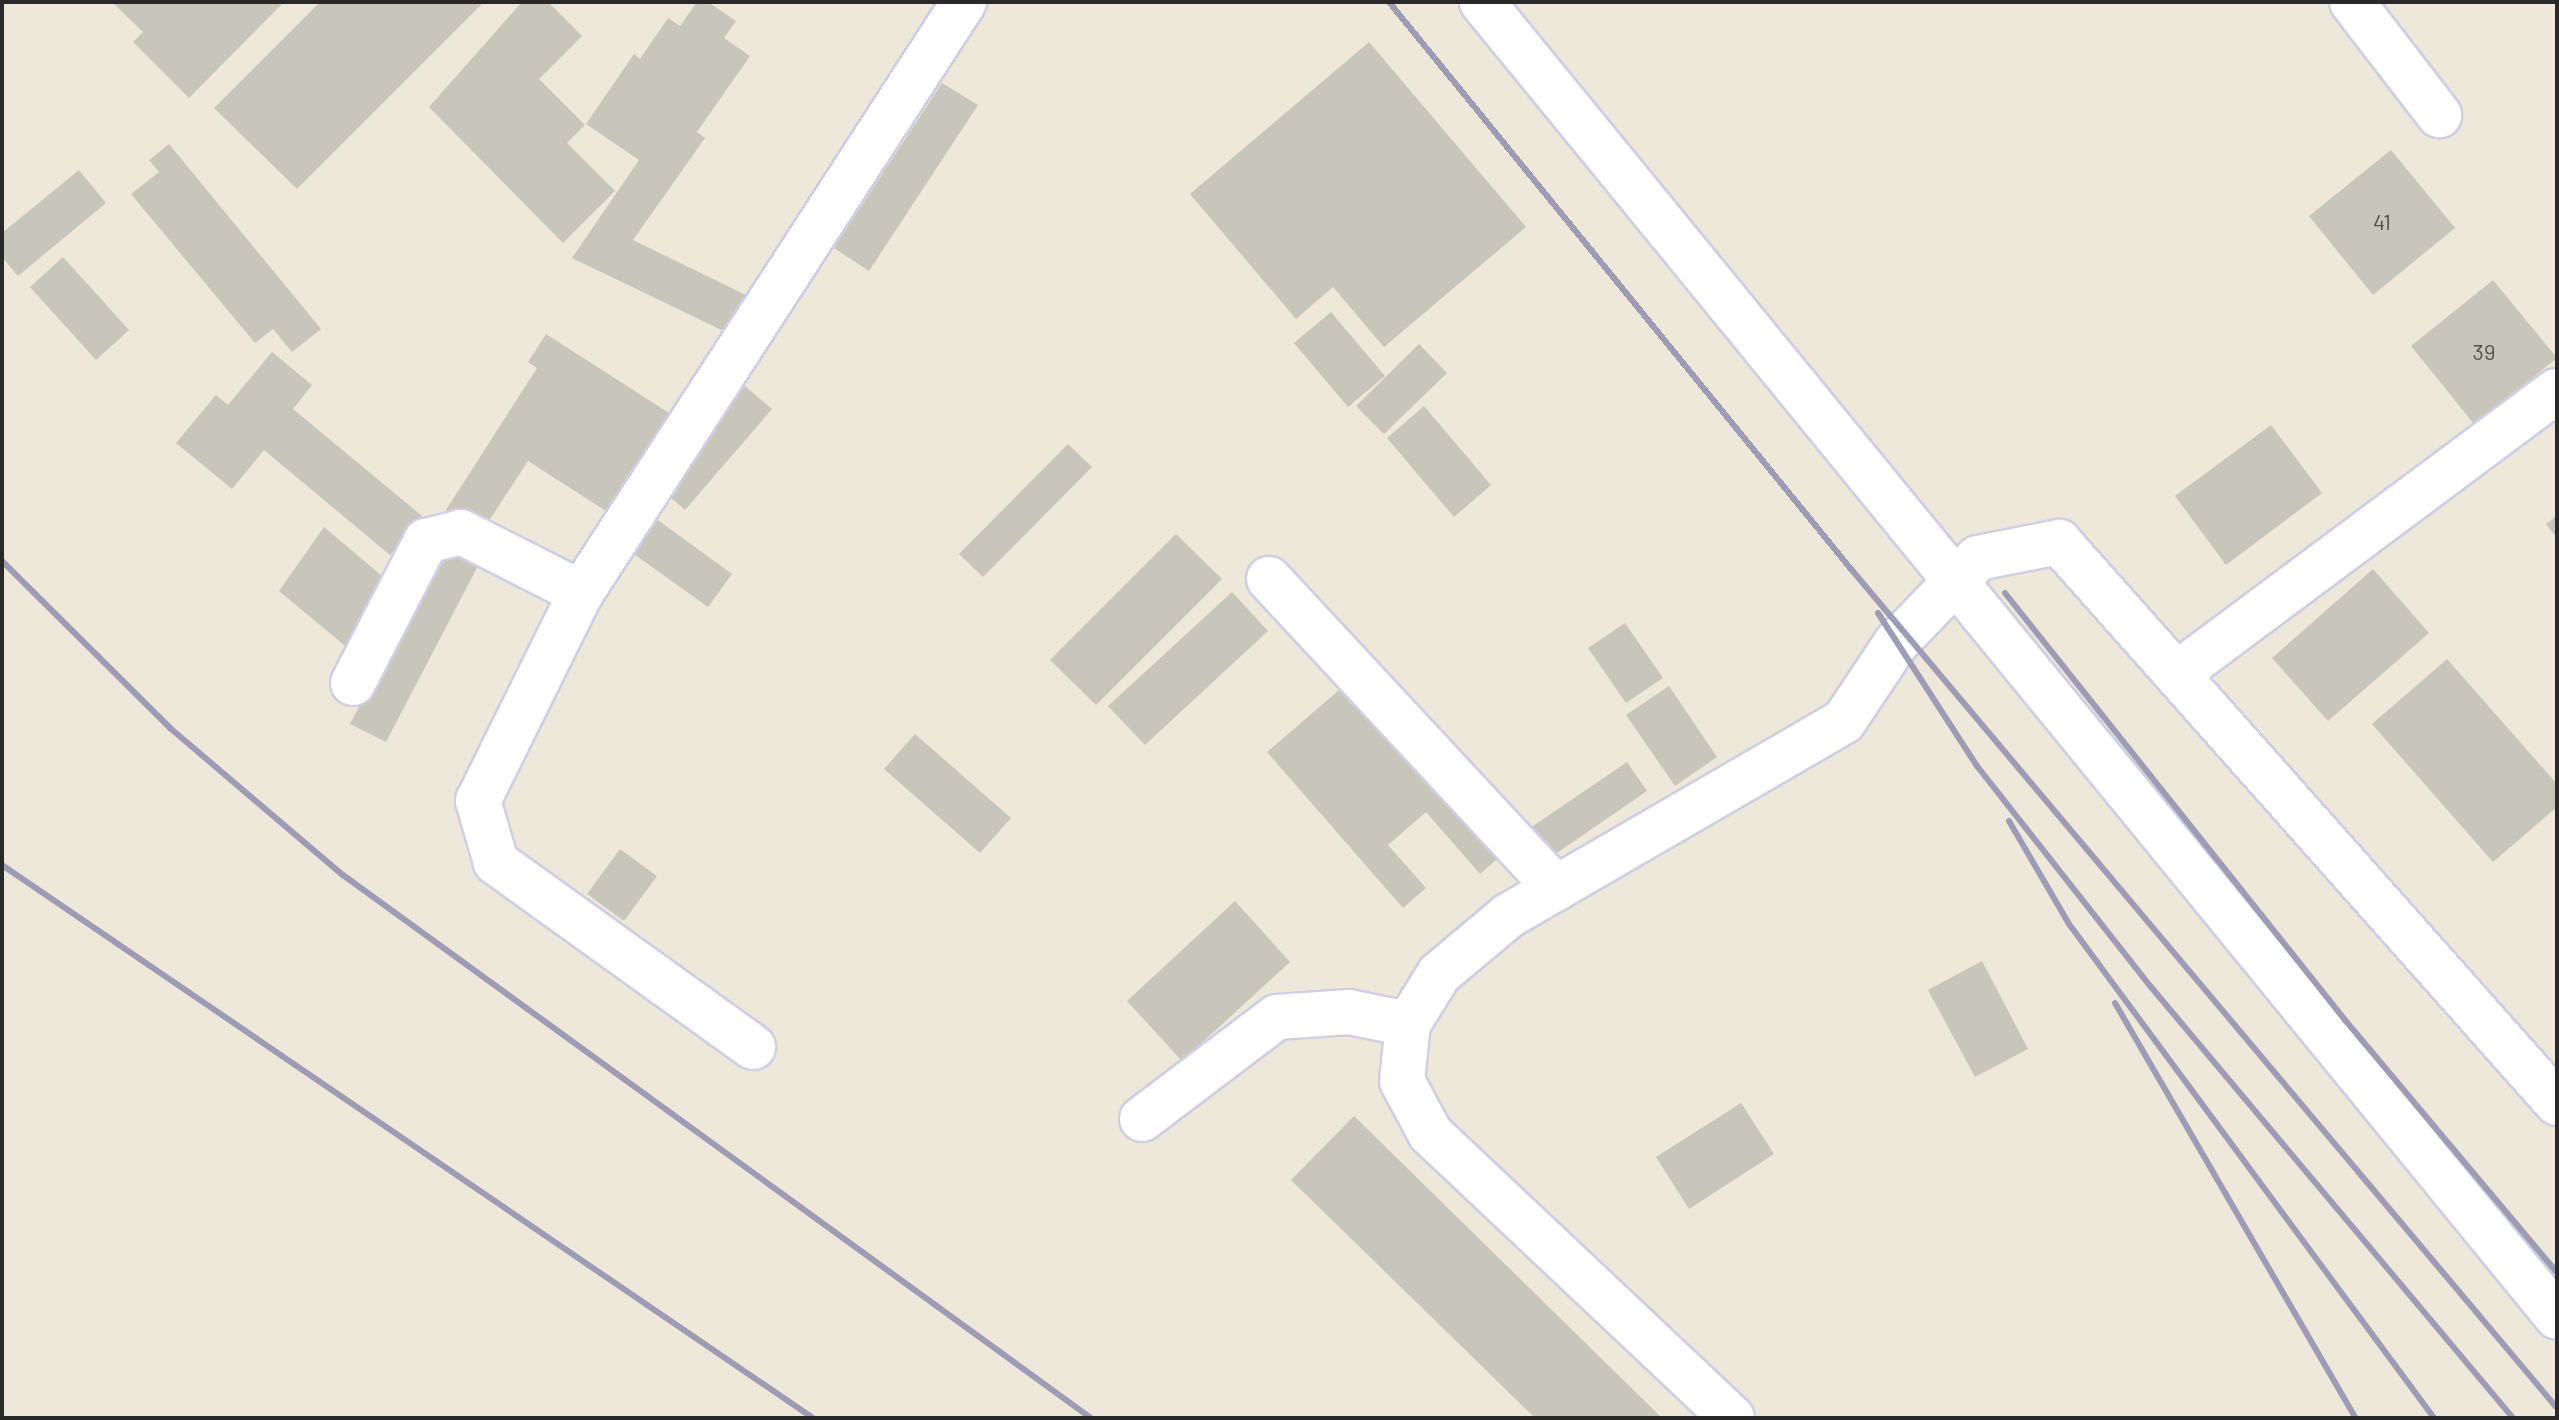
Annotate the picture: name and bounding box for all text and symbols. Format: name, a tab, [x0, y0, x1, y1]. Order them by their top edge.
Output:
house number: 41	[2373, 209, 2391, 235]
house number: 39	[2473, 339, 2495, 365]

